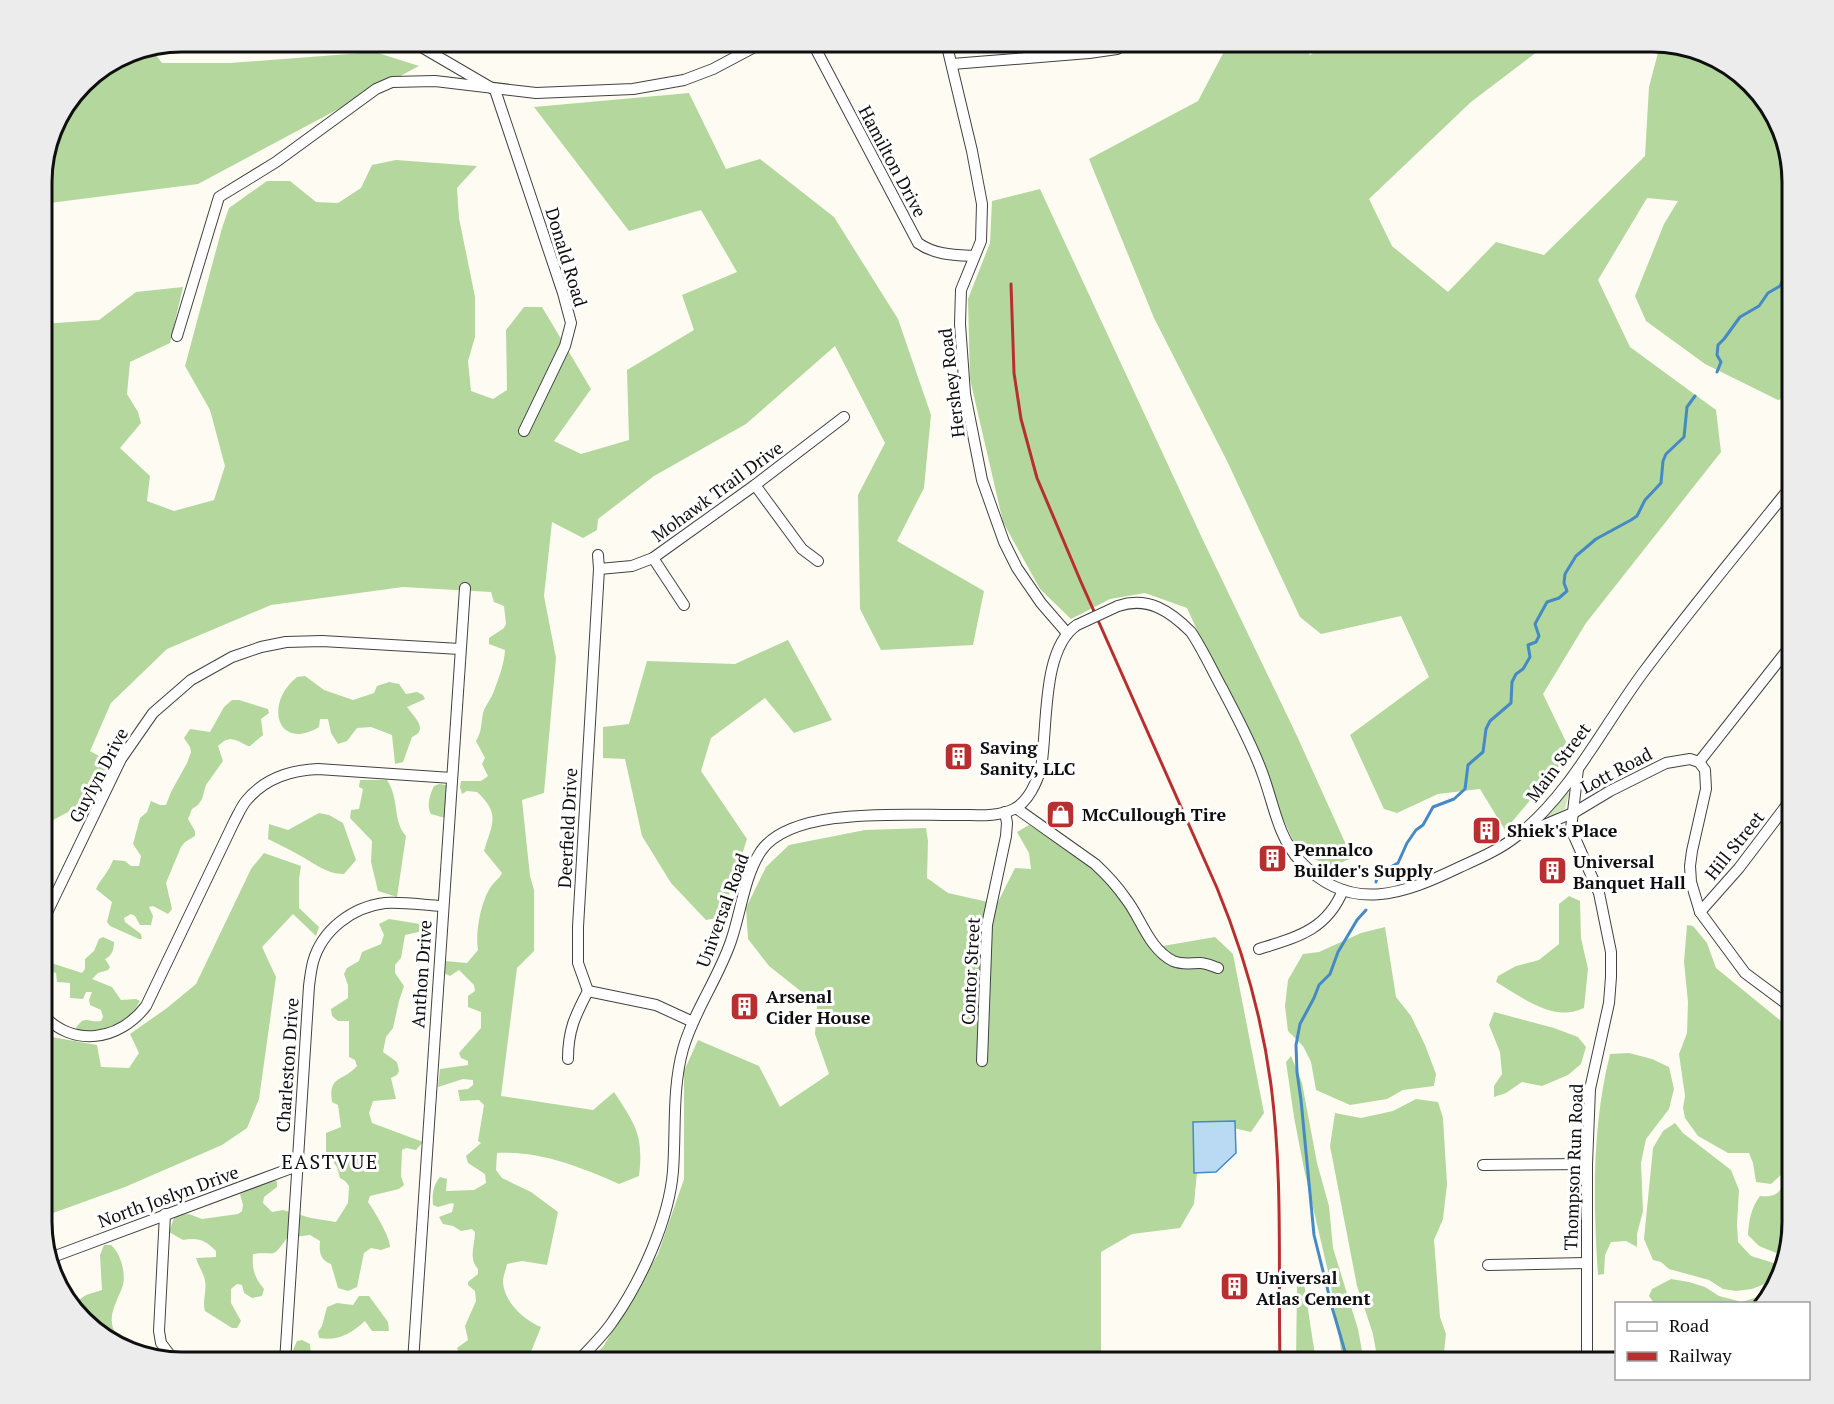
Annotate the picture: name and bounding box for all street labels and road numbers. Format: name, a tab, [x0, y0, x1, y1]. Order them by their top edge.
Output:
street label: Hamilton Drive	[853, 101, 933, 221]
street label: Donald Road	[541, 205, 593, 309]
street label: Hershey Road	[932, 327, 970, 439]
street label: Mohawk Trail Drive	[647, 435, 787, 547]
street label: Main Street	[1520, 717, 1596, 806]
street label: Guylyn Drive	[63, 723, 133, 827]
street label: Lott Road	[1576, 741, 1656, 799]
street label: Deerfield Drive	[552, 767, 582, 889]
street label: Hill Street	[1699, 805, 1769, 884]
street label: Universal Road	[690, 850, 754, 970]
street label: Contor Street	[955, 916, 985, 1025]
street label: Anthon Drive	[405, 919, 437, 1029]
street label: Charleston Drive	[270, 997, 304, 1133]
street label: Thompson Run Road	[1558, 1083, 1588, 1251]
street label: North Joslyn Drive	[94, 1159, 242, 1233]

